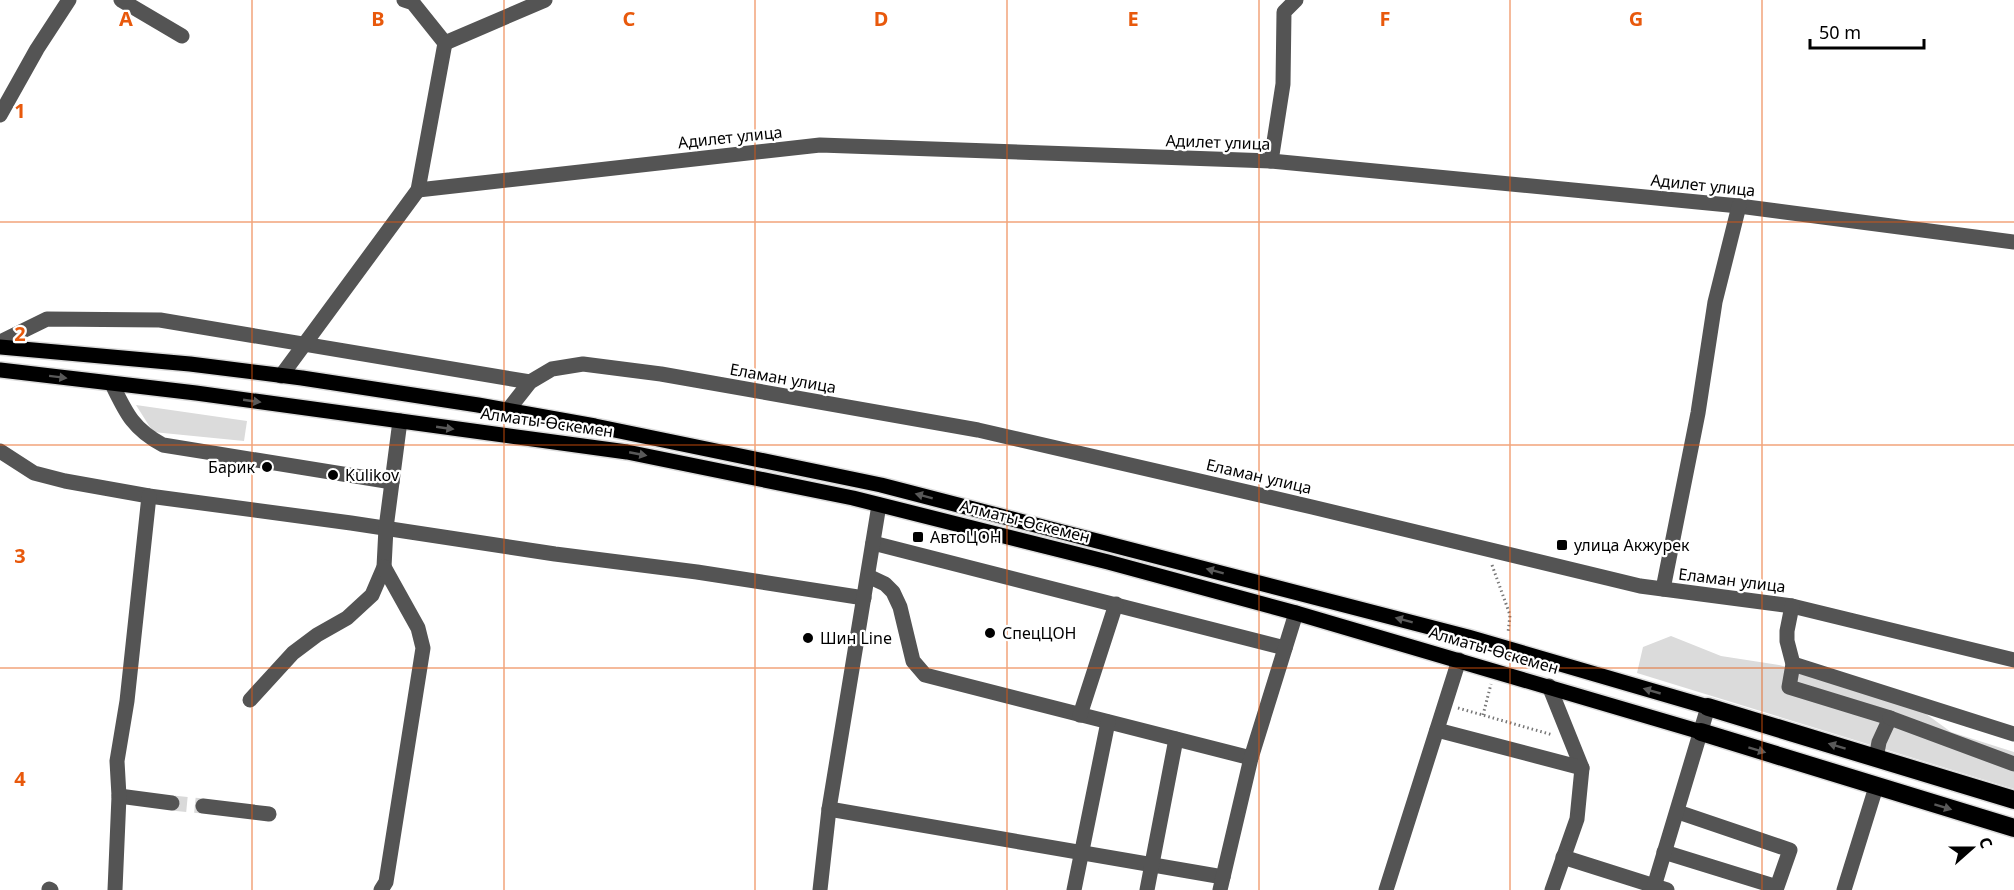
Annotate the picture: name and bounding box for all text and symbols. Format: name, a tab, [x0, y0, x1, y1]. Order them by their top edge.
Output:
text: A	[119, 5, 133, 32]
text: B	[371, 5, 385, 32]
text: C	[623, 5, 636, 32]
text: D	[874, 5, 888, 32]
text: E	[1127, 5, 1139, 32]
text: F	[1380, 5, 1390, 32]
text: G	[1629, 5, 1643, 32]
scale bar	[1810, 12, 1924, 50]
text: 50 m	[1819, 20, 1861, 44]
text: 1	[14, 97, 26, 124]
street label: Адилет улица	[677, 121, 783, 153]
street label: Адилет улица	[1165, 129, 1271, 155]
street label: Адилет улица	[1650, 169, 1756, 201]
text: 2	[14, 320, 26, 347]
street label: Еламан улица	[728, 358, 838, 398]
one-way arrow	[49, 372, 68, 382]
one-way arrow	[242, 396, 261, 406]
street label: Алматы-Өскемен	[479, 402, 615, 442]
one-way arrow	[435, 423, 454, 432]
one-way arrow	[629, 450, 647, 460]
street label: Еламан улица	[1204, 453, 1314, 499]
place label: Барик	[208, 456, 255, 478]
marker: Барик	[260, 460, 274, 474]
place label: Kulikov	[345, 464, 400, 486]
marker: Kulikov	[326, 468, 340, 482]
one-way arrow	[915, 491, 933, 500]
street label: Алматы-Өскемен	[957, 494, 1093, 548]
place label: АвтоЦОН	[930, 526, 1002, 548]
marker: АвтоЦОН	[911, 530, 925, 544]
place label: улица Акжурек	[1574, 534, 1690, 556]
marker: улица Акжурек	[1555, 538, 1569, 552]
text: 3	[14, 542, 26, 569]
street label: Еламан улица	[1677, 563, 1787, 597]
one-way arrow	[1206, 566, 1224, 576]
one-way arrow	[1394, 615, 1412, 624]
street label: Алматы-Өскемен	[1427, 621, 1561, 679]
place label: СпецЦОН	[1002, 622, 1076, 644]
marker: СпецЦОН	[983, 626, 997, 640]
place label: Шин Line	[820, 627, 892, 649]
marker: Шин Line	[801, 631, 815, 645]
one-way arrow	[1643, 685, 1661, 695]
one-way arrow	[1828, 741, 1846, 750]
one-way arrow	[1748, 746, 1766, 755]
text: 4	[14, 765, 26, 792]
one-way arrow	[1934, 803, 1952, 812]
north arrow	[1942, 818, 2002, 878]
text: С	[1974, 834, 1998, 851]

